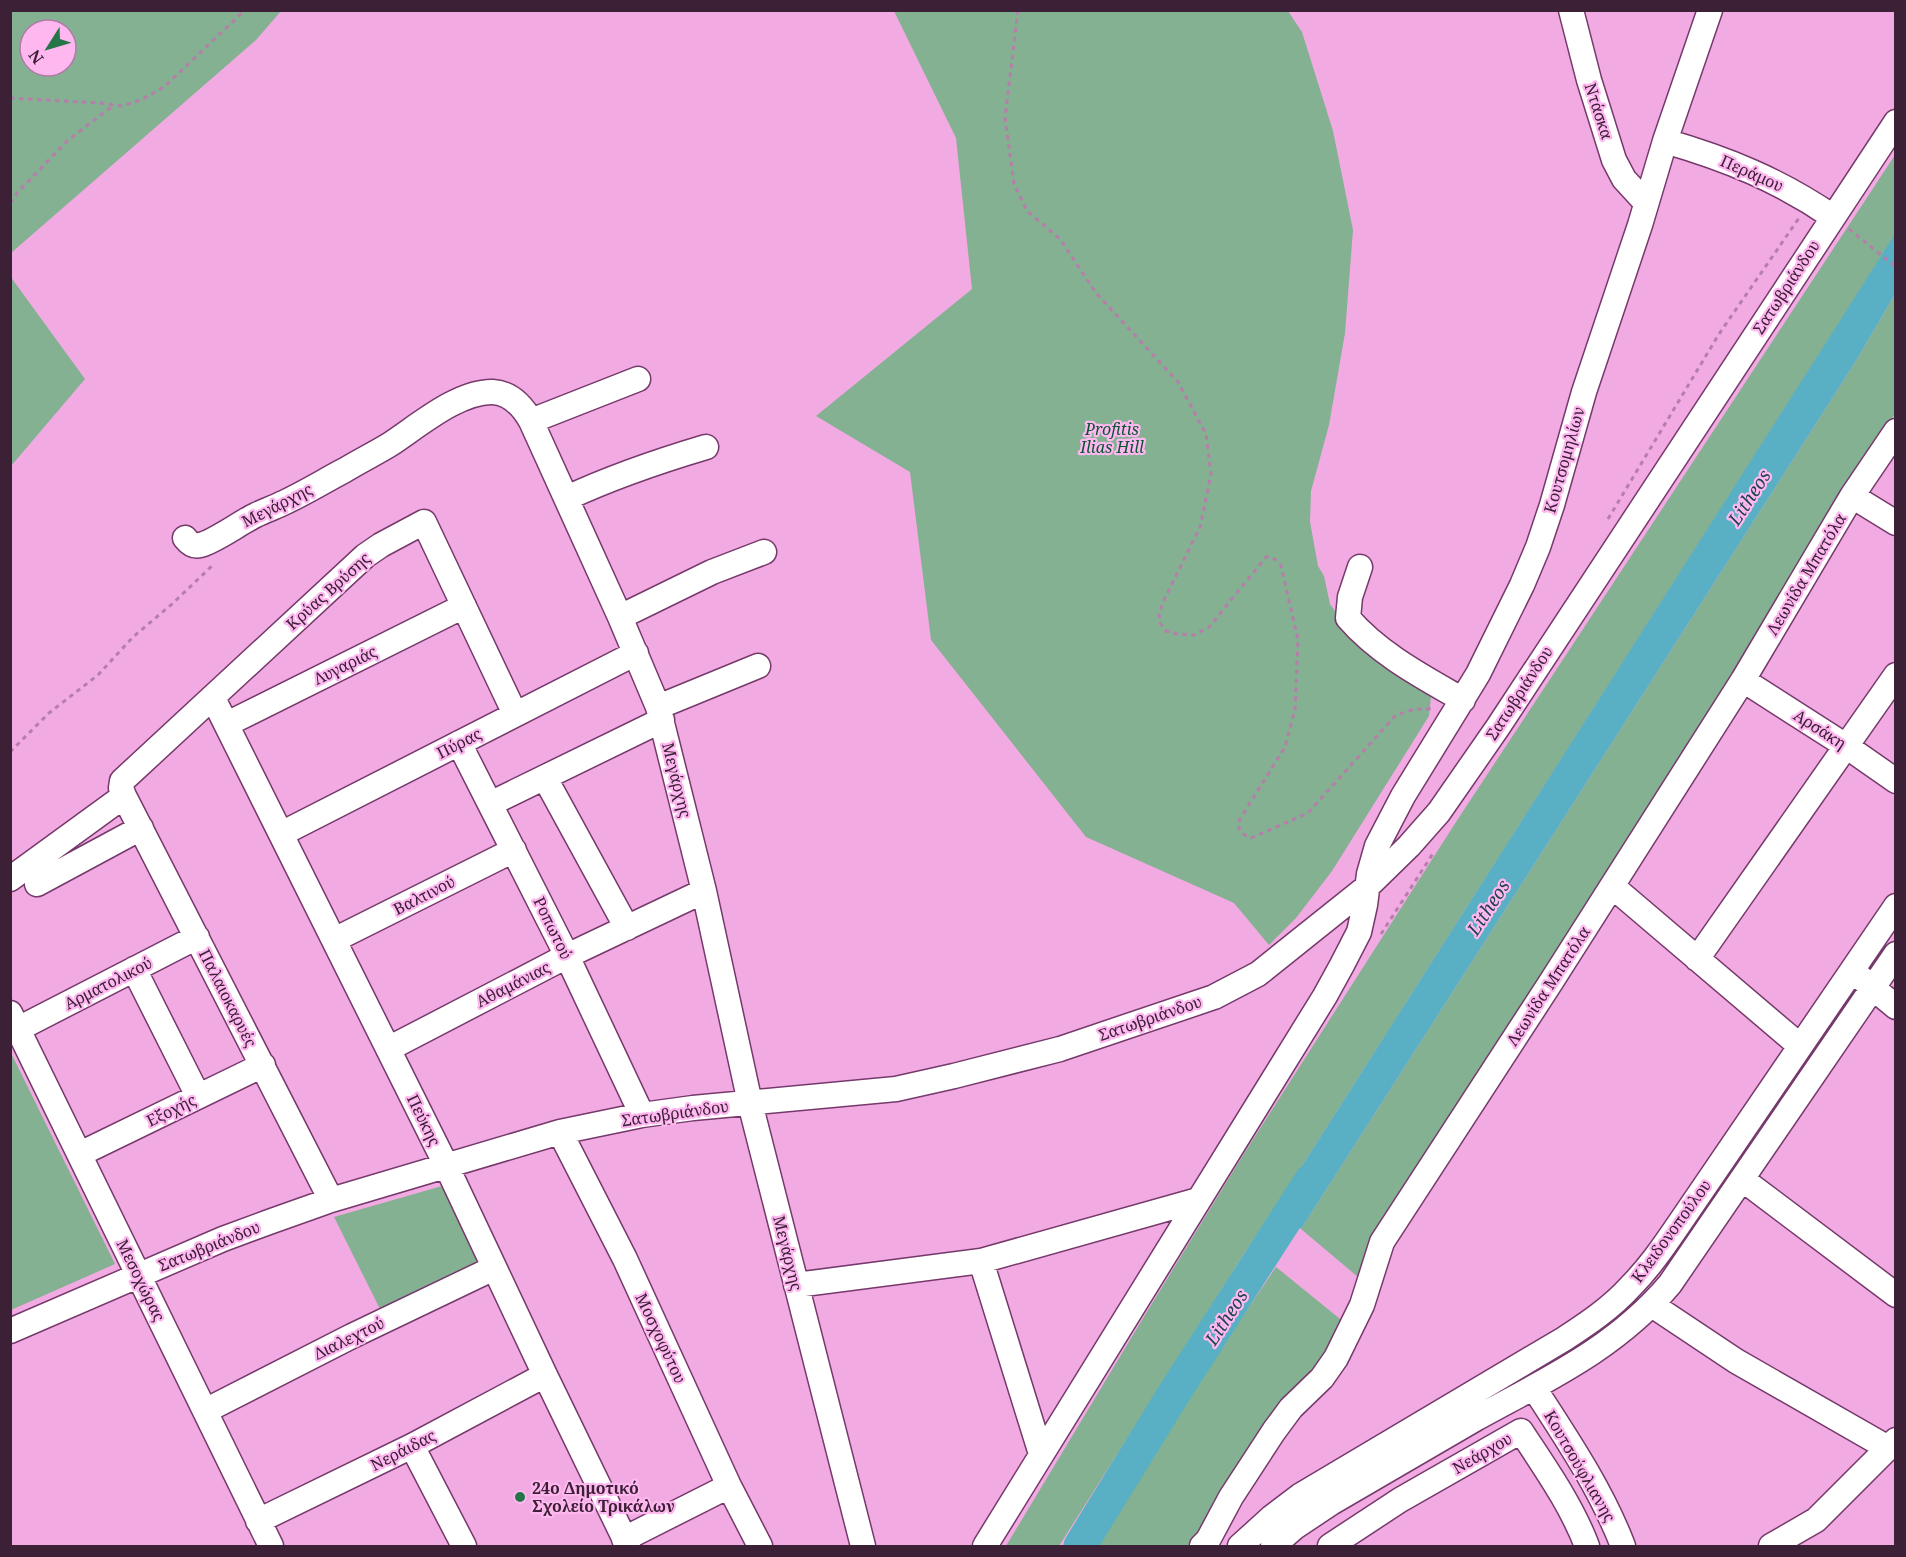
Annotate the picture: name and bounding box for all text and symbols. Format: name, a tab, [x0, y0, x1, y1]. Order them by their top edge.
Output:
north arrow	[18, 18, 78, 78]
text: N	[23, 45, 49, 69]
street label: Ντάσκα	[1580, 80, 1618, 142]
street label: Περάμου	[1717, 149, 1787, 197]
street label: Σατωβριάνδου	[1747, 236, 1825, 338]
street label: Κουτσομηλίων	[1538, 404, 1590, 516]
park label: Profitis Ilias Hill	[1079, 418, 1144, 458]
water label: Litheos	[1722, 465, 1776, 530]
street label: Μεγάρχης	[238, 478, 316, 532]
street label: Λεωνίδα Μπατόλα	[1761, 509, 1851, 639]
street label: Κρύας Βρύσης	[281, 547, 375, 635]
street label: Λυγαριάς	[310, 640, 381, 690]
street label: Σατωβριάνδου	[1480, 642, 1558, 744]
street label: Αρσάκη	[1790, 704, 1850, 754]
street label: Πύρας	[433, 722, 485, 764]
street label: Μεγάρχης	[657, 740, 697, 820]
street label: Βαλτινού	[389, 870, 459, 920]
water label: Litheos	[1461, 875, 1515, 940]
street label: Ροπωτού	[528, 893, 578, 963]
street label: Λεωνίδα Μπατόλα	[1501, 922, 1595, 1050]
street label: Παλαιοκαρυές	[194, 945, 262, 1051]
street label: Αρματολικού	[60, 951, 156, 1015]
street label: Αθαμάνιας	[472, 956, 554, 1012]
street label: Σατωβριάνδου	[1095, 990, 1205, 1046]
street label: Εξοχής	[142, 1088, 200, 1131]
street label: Πεύκης	[402, 1090, 446, 1150]
street label: Σατωβριάνδου	[620, 1095, 730, 1131]
street label: Κλειδονοπούλου	[1626, 1175, 1716, 1287]
street label: Μεγάρχης	[768, 1213, 808, 1293]
street label: Σατωβριάνδου	[155, 1216, 263, 1276]
street label: Μεσοχώρας	[112, 1235, 171, 1325]
water label: Litheos	[1199, 1285, 1253, 1350]
street label: Μοσχοφύτου	[631, 1289, 691, 1387]
street label: Διαλεχτού	[310, 1311, 388, 1365]
street label: Κουτσούφλιανης	[1539, 1406, 1621, 1526]
street label: Νεράιδας	[367, 1424, 440, 1476]
street label: Νεάρχου	[1448, 1427, 1516, 1479]
place label: 24ο Δημοτικό Σχολείο Τρικάλων	[532, 1477, 674, 1517]
marker: 24ο Δημοτικό Σχολείο Τρικάλων	[513, 1490, 527, 1504]

